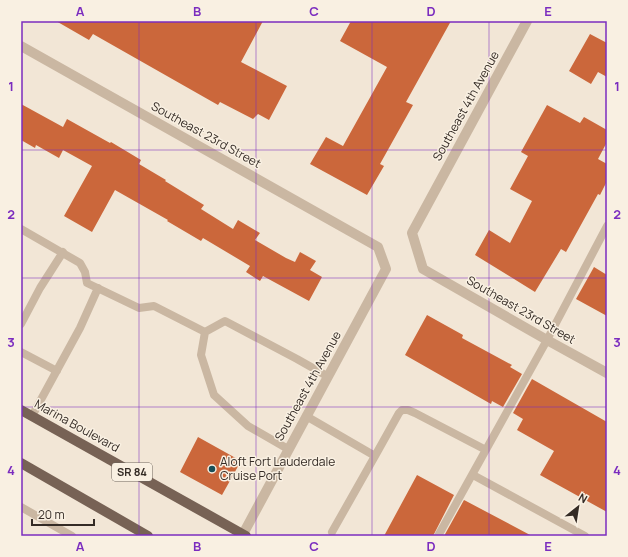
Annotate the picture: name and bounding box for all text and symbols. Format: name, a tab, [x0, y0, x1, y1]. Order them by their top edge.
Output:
text: A	[76, 2, 85, 20]
text: B	[193, 2, 201, 20]
text: C	[309, 2, 319, 20]
text: D	[426, 2, 436, 20]
text: E	[544, 2, 552, 20]
street label: Southeast 4th Avenue	[428, 48, 503, 164]
text: 1	[8, 77, 14, 95]
text: 1	[614, 77, 620, 95]
street label: Southeast 23rd Street	[148, 97, 264, 172]
text: 2	[7, 205, 15, 223]
text: 2	[613, 205, 621, 223]
street label: Southeast 23rd Street	[464, 271, 579, 348]
street label: Southeast 4th Avenue	[270, 328, 345, 444]
text: 3	[7, 333, 15, 351]
text: 3	[613, 333, 621, 351]
street label: Marina Boulevard	[32, 395, 123, 456]
place label: Aloft Fort Lauderdale Cruise Port	[220, 453, 335, 484]
text: 4	[7, 461, 15, 479]
text: 4	[613, 461, 621, 479]
road number: SR 84	[112, 463, 152, 481]
marker: Aloft Fort Lauderdale Cruise Port	[207, 464, 217, 474]
north arrow	[558, 487, 598, 527]
text: N	[576, 489, 591, 506]
scale bar	[32, 501, 94, 527]
text: 20 m	[38, 506, 65, 523]
text: A	[76, 537, 85, 555]
text: B	[193, 537, 201, 555]
text: C	[309, 537, 319, 555]
text: D	[426, 537, 436, 555]
text: E	[544, 537, 552, 555]

